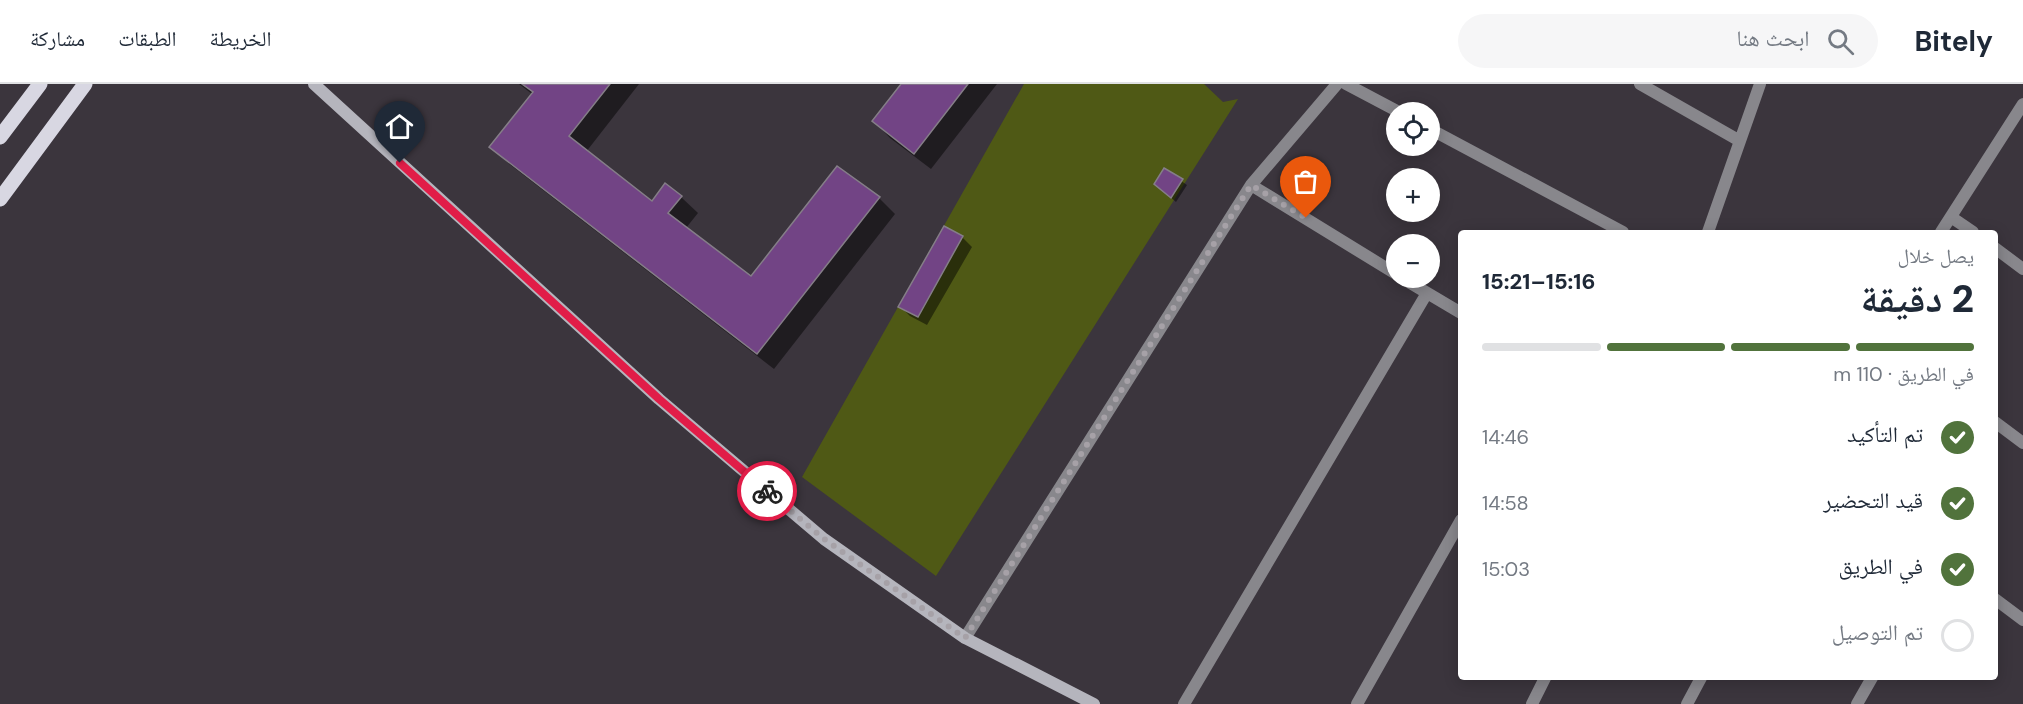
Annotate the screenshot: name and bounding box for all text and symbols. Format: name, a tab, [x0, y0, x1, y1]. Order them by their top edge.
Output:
search box	[1458, 14, 1878, 68]
text: Bitely	[1914, 23, 1993, 60]
text: ابحث هنا	[1737, 24, 1809, 53]
text: مشاركة	[30, 25, 85, 53]
text: الطبقات	[118, 25, 177, 53]
text: الخريطة	[210, 25, 271, 53]
icon: search	[1824, 25, 1857, 58]
pin	[374, 101, 425, 163]
map controls	[1386, 102, 1440, 288]
button: locate	[1386, 102, 1440, 156]
icon: home	[383, 110, 416, 143]
pin	[1280, 156, 1331, 218]
icon: bag	[1289, 165, 1322, 198]
button: +	[1386, 168, 1440, 222]
button: −	[1386, 234, 1440, 288]
text: يصل خلال	[1898, 243, 1974, 269]
text: 15:16–15:21	[1482, 267, 1595, 296]
text: 2 دقيقة	[1861, 273, 1974, 324]
text: في الطريق · 110 m	[1833, 361, 1974, 387]
text: تم التأكيد	[1847, 420, 1923, 449]
icon: check	[1941, 421, 1974, 454]
text: 14:46	[1482, 424, 1529, 450]
courier	[737, 461, 797, 521]
icon: bike	[751, 475, 784, 508]
text: قيد التحضير	[1823, 486, 1923, 515]
icon: check	[1941, 487, 1974, 520]
text: 14:58	[1482, 490, 1529, 516]
text: في الطريق	[1838, 552, 1923, 581]
icon: check	[1941, 553, 1974, 586]
text: 15:03	[1482, 556, 1530, 582]
text: تم التوصيل	[1832, 618, 1923, 647]

